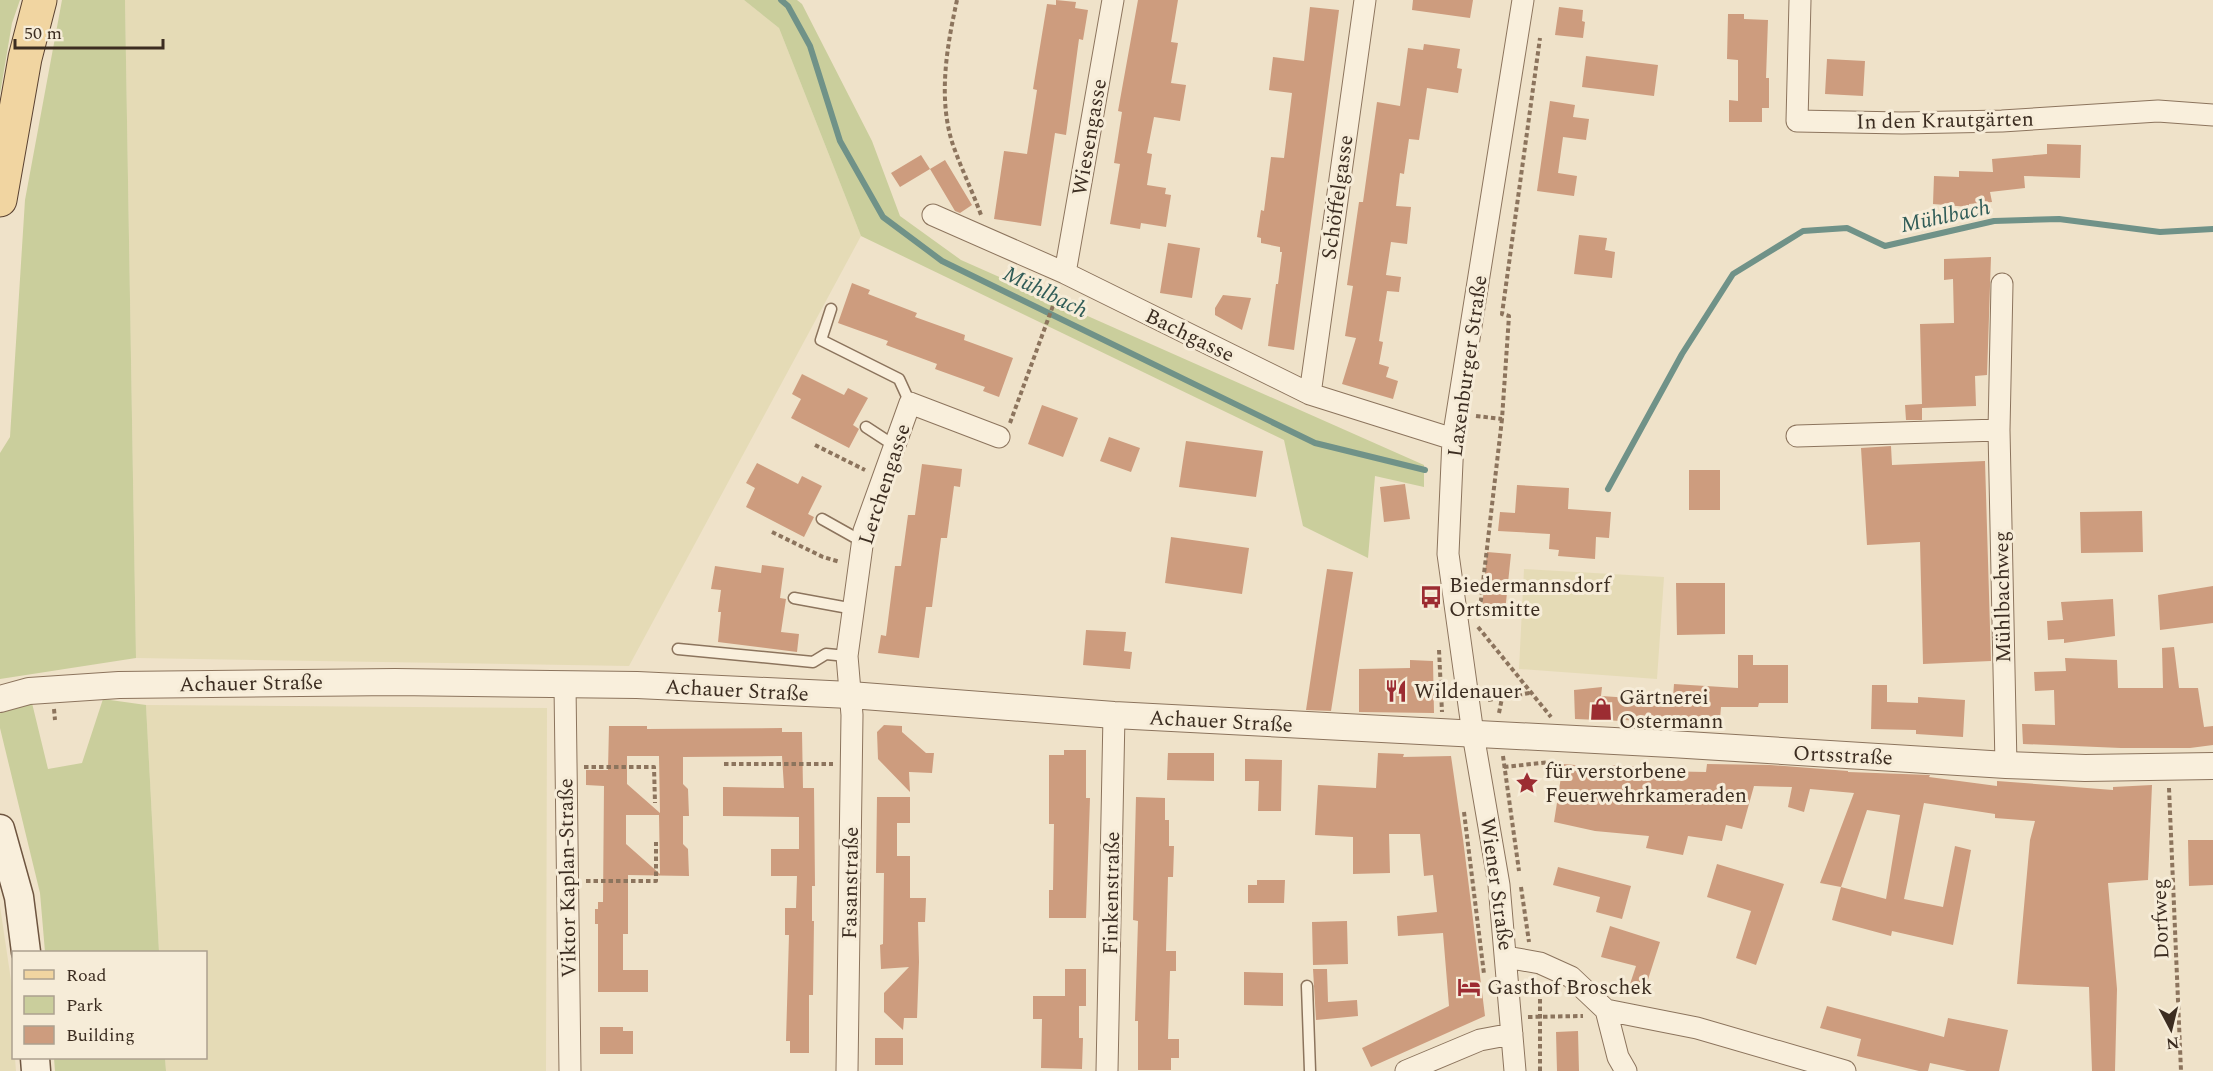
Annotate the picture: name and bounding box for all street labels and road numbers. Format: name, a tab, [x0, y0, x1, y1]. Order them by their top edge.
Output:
street label: Wiesengasse	[1064, 76, 1116, 198]
street label: In den Krautgärten	[1856, 103, 2034, 139]
street label: Schöffelgasse	[1313, 133, 1363, 262]
street label: Laxenburger Straße	[1439, 273, 1497, 459]
street label: Bachgasse	[1139, 301, 1240, 371]
street label: Lerchengasse	[850, 419, 920, 549]
street label: Mühlbachweg	[1986, 531, 2020, 663]
street label: Achauer Straße	[179, 667, 323, 701]
street label: Achauer Straße	[664, 671, 810, 711]
street label: Achauer Straße	[1148, 702, 1294, 742]
street label: Ortsstraße	[1792, 737, 1894, 775]
street label: Viktor Kaplan-Straße	[550, 778, 586, 978]
street label: Wiener Straße	[1471, 816, 1521, 953]
street label: Fasanstraße	[834, 827, 868, 940]
street label: Finkenstraße	[1095, 831, 1129, 955]
street label: Dorfweg	[2144, 878, 2178, 960]

